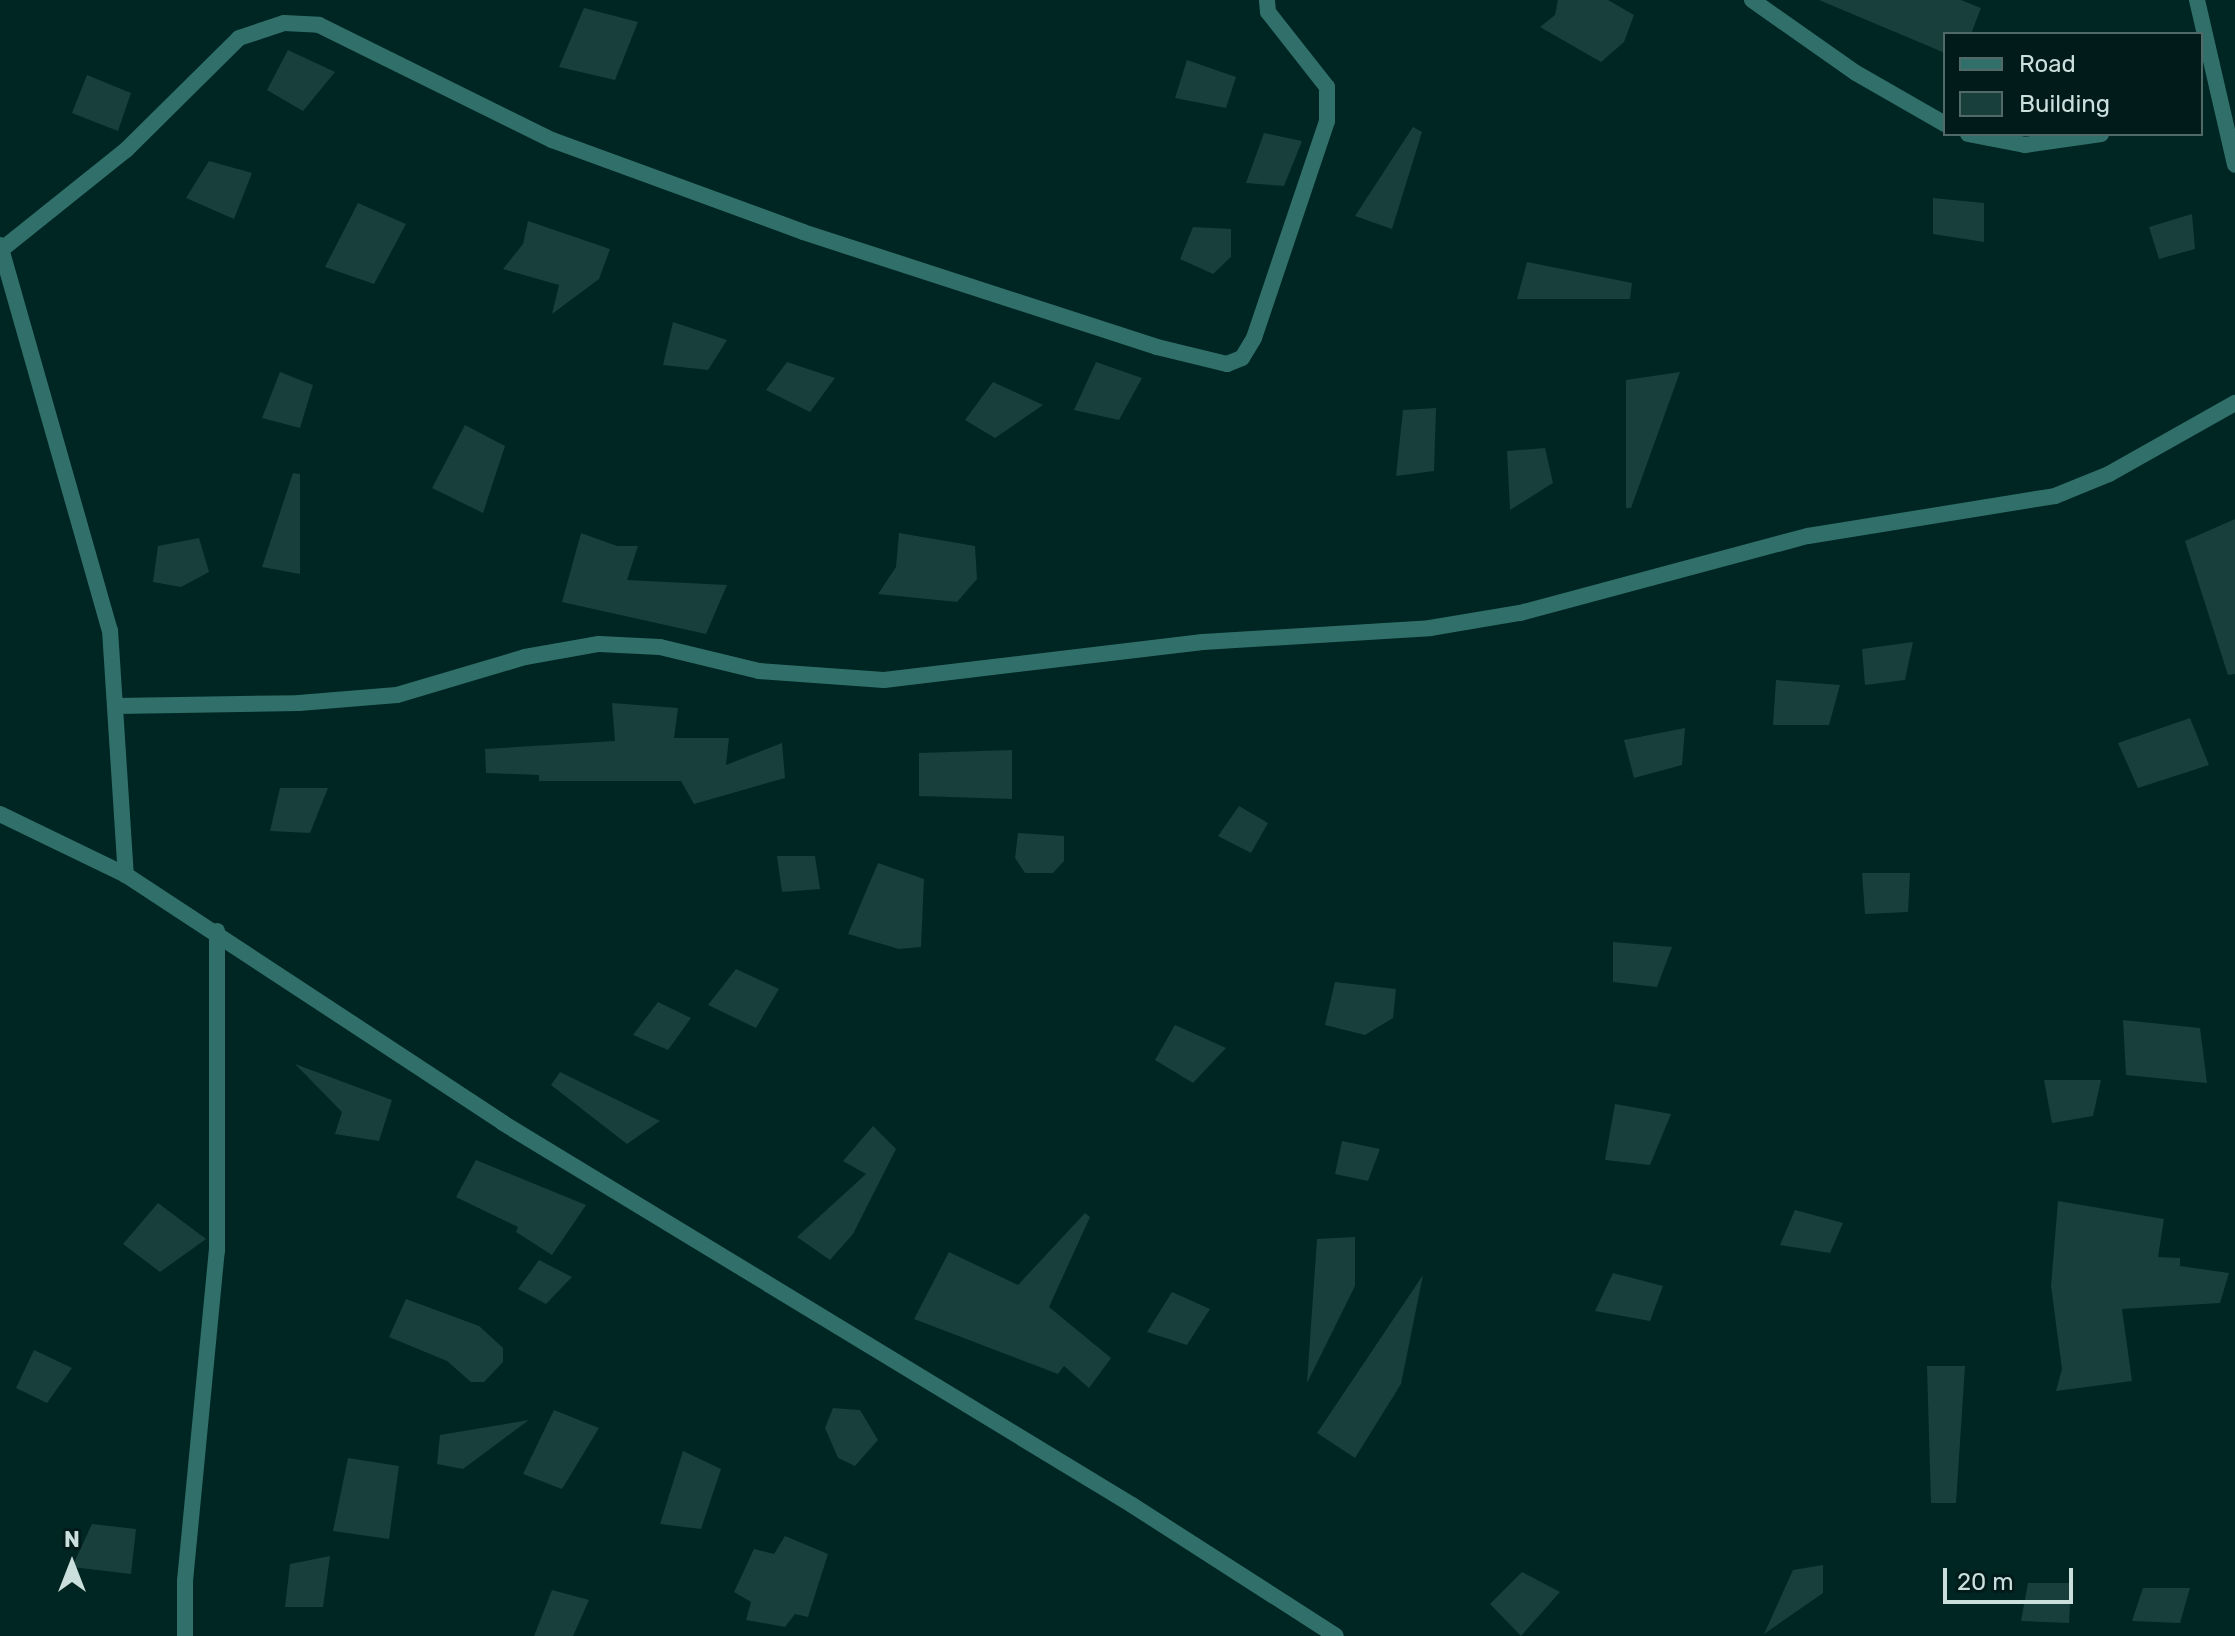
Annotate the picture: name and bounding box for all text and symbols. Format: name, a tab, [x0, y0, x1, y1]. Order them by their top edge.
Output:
legend	[1943, 32, 2203, 136]
text: Road	[2019, 50, 2076, 78]
text: Building	[2019, 90, 2110, 118]
north arrow	[32, 1524, 112, 1604]
text: N	[64, 1526, 80, 1553]
scale bar	[1947, 1552, 2077, 1602]
text: 20 m	[1957, 1568, 2014, 1596]

